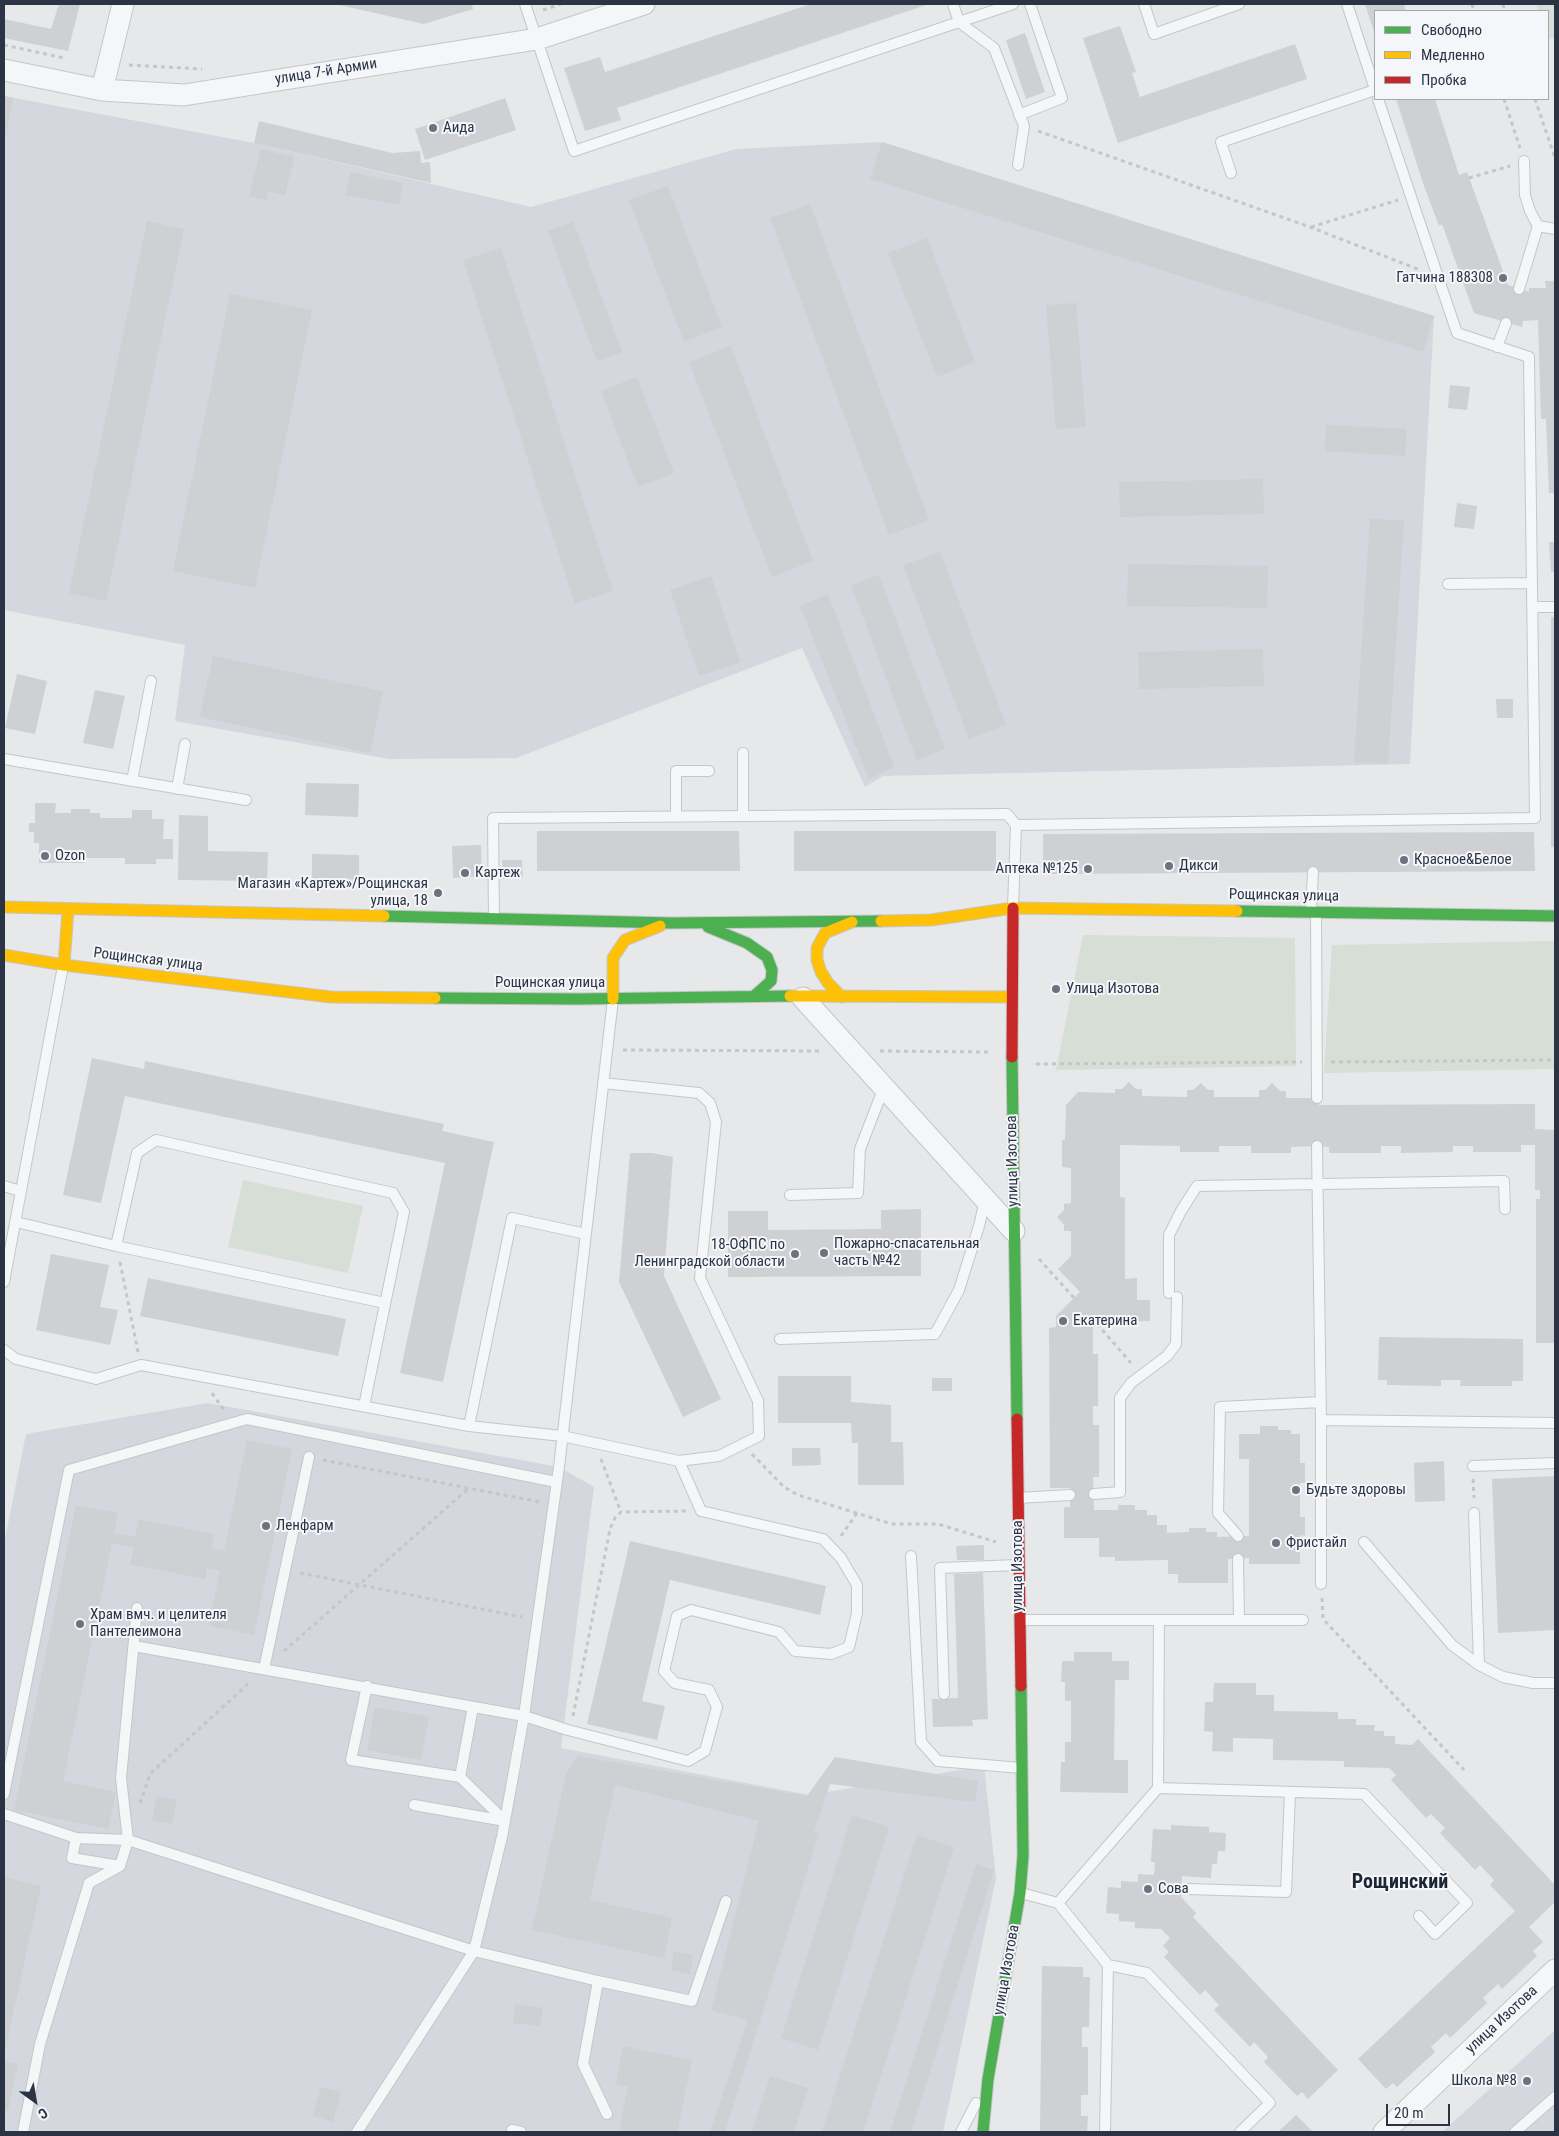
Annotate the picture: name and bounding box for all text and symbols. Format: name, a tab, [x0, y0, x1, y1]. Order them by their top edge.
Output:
legend	[1374, 10, 1549, 100]
text: Свободно	[1421, 21, 1482, 39]
text: Медленно	[1421, 46, 1485, 64]
street label: улица 7-й Армии	[274, 55, 378, 89]
text: Пробка	[1421, 71, 1467, 89]
place label: Аида	[443, 119, 475, 137]
marker: Аида	[427, 122, 439, 134]
place label: Гатчина 188308	[1396, 269, 1493, 287]
marker: Гатчина 188308	[1497, 272, 1509, 284]
place label: Ozon	[55, 847, 85, 865]
marker: Ozon	[39, 850, 51, 862]
place label: Красное&Белое	[1414, 851, 1512, 869]
marker: Красное&Белое	[1398, 854, 1410, 866]
place label: Дикси	[1179, 857, 1218, 875]
place label: Аптека №125	[996, 860, 1078, 878]
marker: Дикси	[1163, 860, 1175, 872]
marker: Аптека №125	[1082, 863, 1094, 875]
place label: Картеж	[475, 864, 520, 882]
marker: Картеж	[459, 867, 471, 879]
place label: Магазин «Картеж»/Рощинская улица, 18	[238, 875, 428, 910]
street label: Рощинская улица	[1229, 886, 1339, 906]
marker: Магазин «Картеж»/Рощинская улица, 18	[432, 887, 444, 899]
street label: Рощинская улица	[92, 944, 204, 976]
street label: Рощинская улица	[495, 974, 605, 992]
place label: Улица Изотова	[1066, 980, 1159, 998]
marker: Улица Изотова	[1050, 983, 1062, 995]
street label: улица Изотова	[1003, 1115, 1023, 1207]
place label: Пожарно-спасательная часть №42	[834, 1235, 980, 1270]
place label: 18-ОФПС по Ленинградской области	[634, 1236, 785, 1271]
marker: Пожарно-спасательная часть №42	[818, 1247, 830, 1259]
marker: 18-ОФПС по Ленинградской области	[789, 1248, 801, 1260]
place label: Екатерина	[1073, 1312, 1137, 1330]
marker: Екатерина	[1057, 1315, 1069, 1327]
place label: Будьте здоровы	[1306, 1481, 1406, 1499]
marker: Будьте здоровы	[1290, 1484, 1302, 1496]
place label: Ленфарм	[276, 1517, 334, 1535]
marker: Ленфарм	[260, 1520, 272, 1532]
street label: улица Изотова	[1009, 1520, 1027, 1612]
place label: Фристайл	[1286, 1534, 1347, 1552]
marker: Фристайл	[1270, 1537, 1282, 1549]
place label: Храм вмч. и целителя Пантелеимона	[90, 1606, 227, 1641]
marker: Храм вмч. и целителя Пантелеимона	[74, 1618, 86, 1630]
district label: Рощинский	[1352, 1871, 1448, 1895]
place label: Сова	[1158, 1880, 1189, 1898]
marker: Сова	[1142, 1883, 1154, 1895]
street label: улица Изотова	[990, 1923, 1024, 2017]
street label: улица Изотова	[1462, 1982, 1542, 2058]
place label: Школа №8	[1451, 2072, 1517, 2090]
marker: Школа №8	[1521, 2075, 1533, 2087]
north arrow	[10, 2076, 60, 2126]
scale bar	[1389, 2094, 1453, 2126]
text: 20 m	[1394, 2104, 1424, 2122]
text: С	[35, 2105, 51, 2123]

